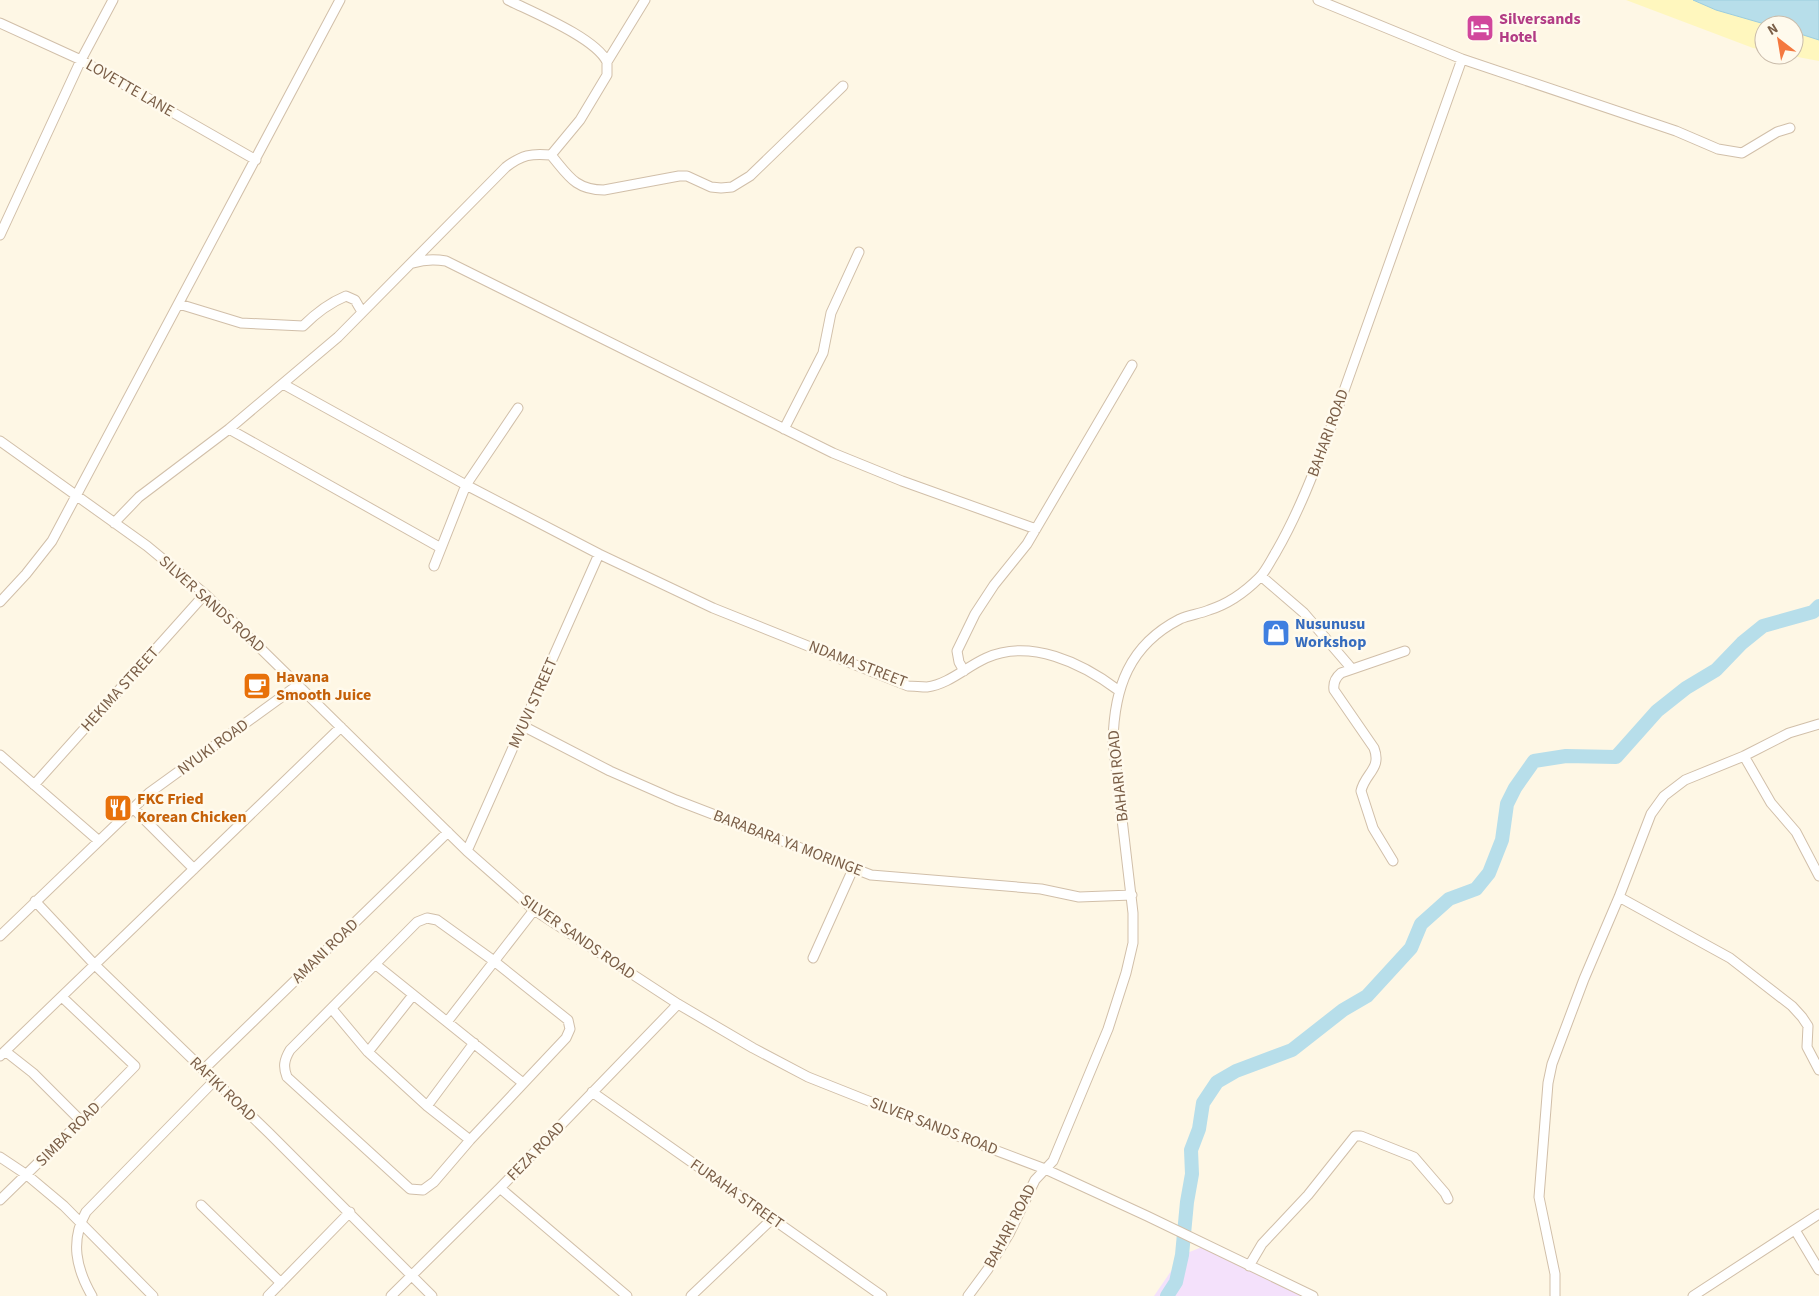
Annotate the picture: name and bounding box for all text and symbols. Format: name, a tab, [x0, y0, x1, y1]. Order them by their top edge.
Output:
place label: Silversands Hotel	[1499, 8, 1581, 48]
hotel icon: Silversands Hotel	[1465, 13, 1495, 43]
north arrow	[1754, 15, 1804, 65]
text: N	[1764, 19, 1782, 41]
street label: LOVETTE LANE	[82, 54, 178, 122]
street label: BAHARI ROAD	[1302, 386, 1354, 480]
street label: SILVER SANDS ROAD	[154, 550, 270, 658]
place label: Nusunusu Workshop	[1295, 613, 1366, 653]
shop icon: Nusunusu Workshop	[1261, 618, 1291, 648]
street label: NDAMA STREET	[806, 635, 911, 693]
street label: HEKIMA STREET	[76, 641, 164, 736]
street label: MVUVI STREET	[503, 654, 563, 752]
place label: Havana Smooth Juice	[276, 666, 371, 706]
cafe icon: Havana Smooth Juice	[242, 671, 272, 701]
street label: NYUKI ROAD	[173, 714, 253, 780]
street label: BAHARI ROAD	[1102, 729, 1134, 823]
place label: FKC Fried Korean Chicken	[137, 788, 247, 828]
restaurant icon: FKC Fried Korean Chicken	[103, 793, 133, 823]
street label: BARABARA YA MORINGE	[710, 804, 866, 882]
street label: SILVER SANDS ROAD	[516, 889, 640, 985]
street label: AMANI ROAD	[287, 914, 363, 988]
street label: RAFIKI ROAD	[185, 1052, 261, 1126]
street label: SILVER SANDS ROAD	[867, 1091, 1001, 1161]
street label: SIMBA ROAD	[31, 1096, 106, 1171]
street label: FEZA ROAD	[502, 1116, 570, 1186]
street label: FURAHA STREET	[686, 1154, 789, 1235]
street label: BAHARI ROAD	[979, 1180, 1041, 1272]

